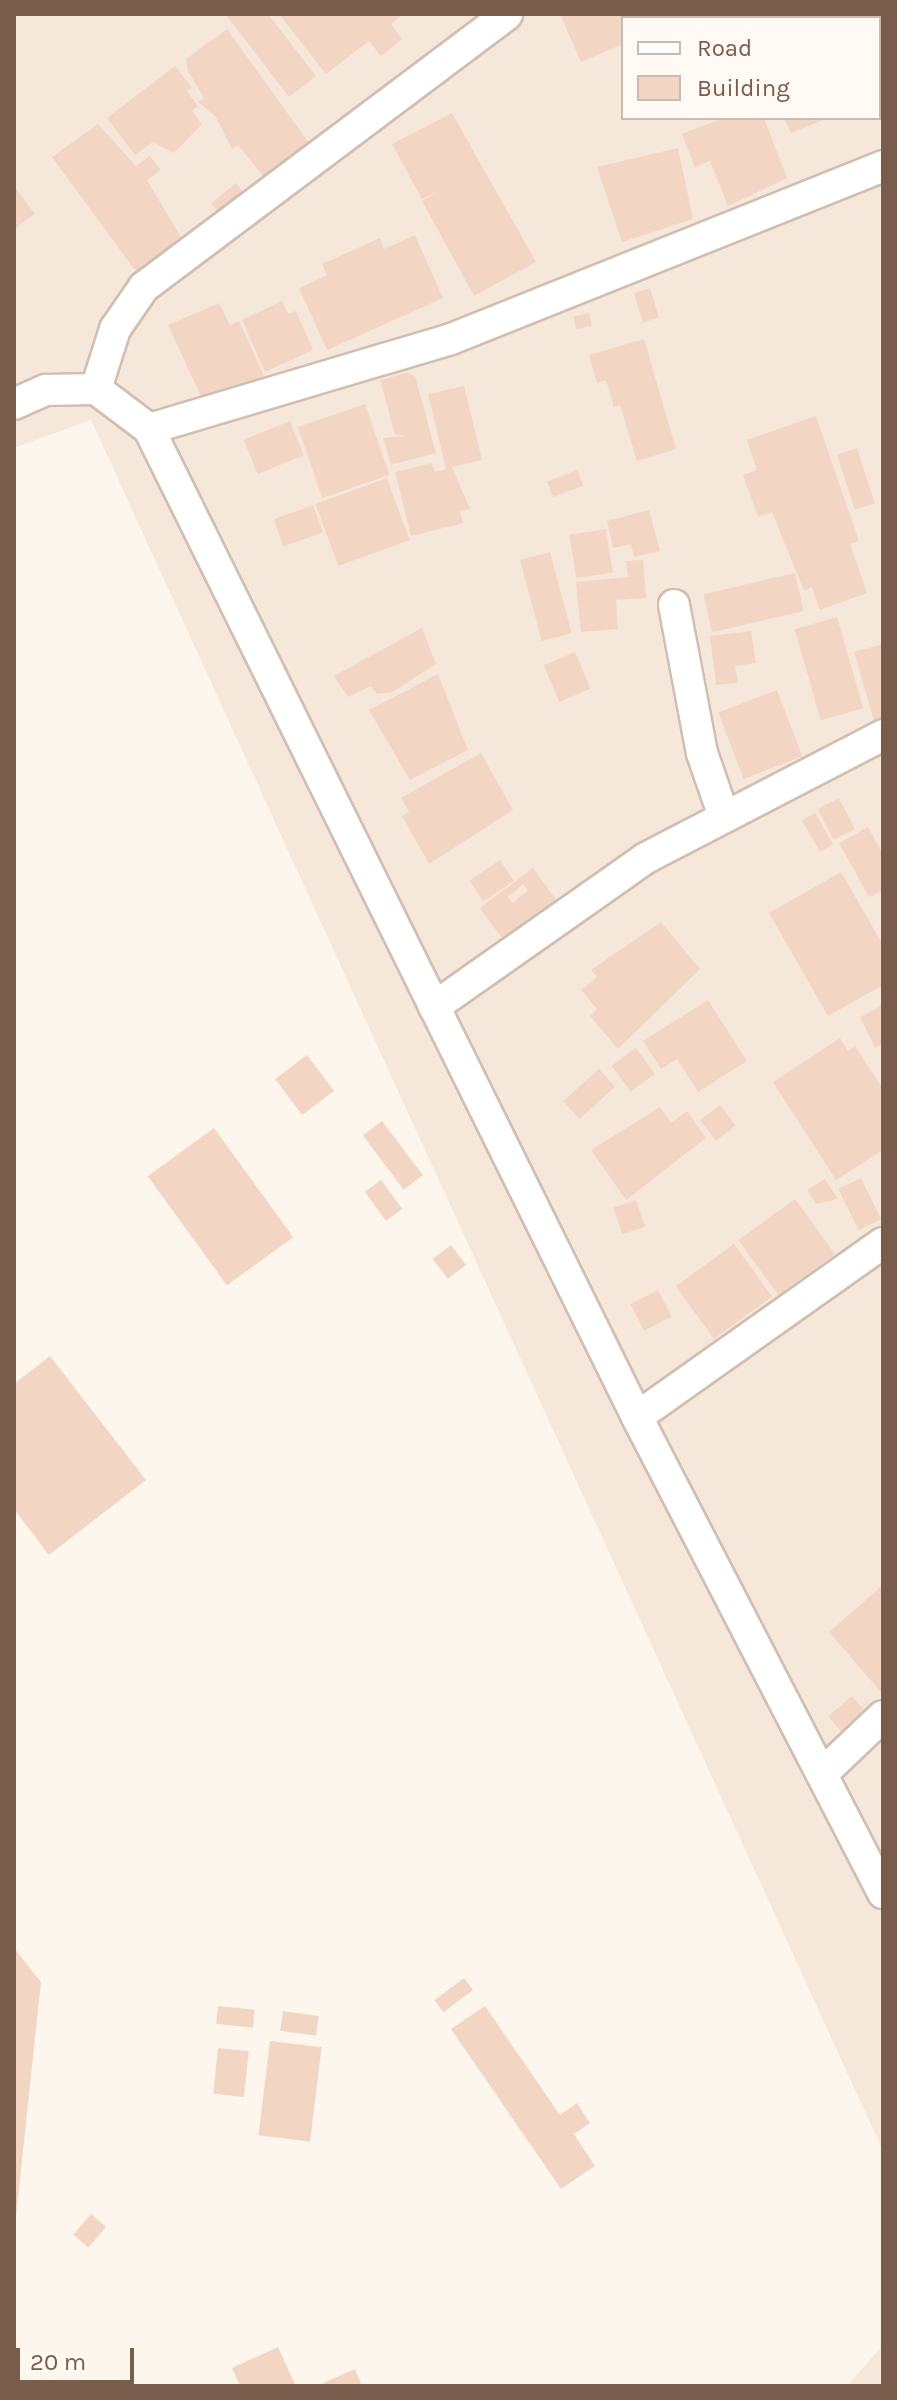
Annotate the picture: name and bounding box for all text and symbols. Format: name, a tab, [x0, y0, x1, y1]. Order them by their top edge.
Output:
legend	[621, 16, 881, 120]
text: Road	[697, 34, 752, 62]
text: Building	[697, 74, 790, 102]
scale bar	[20, 2332, 138, 2382]
text: 20 m	[30, 2348, 86, 2376]

